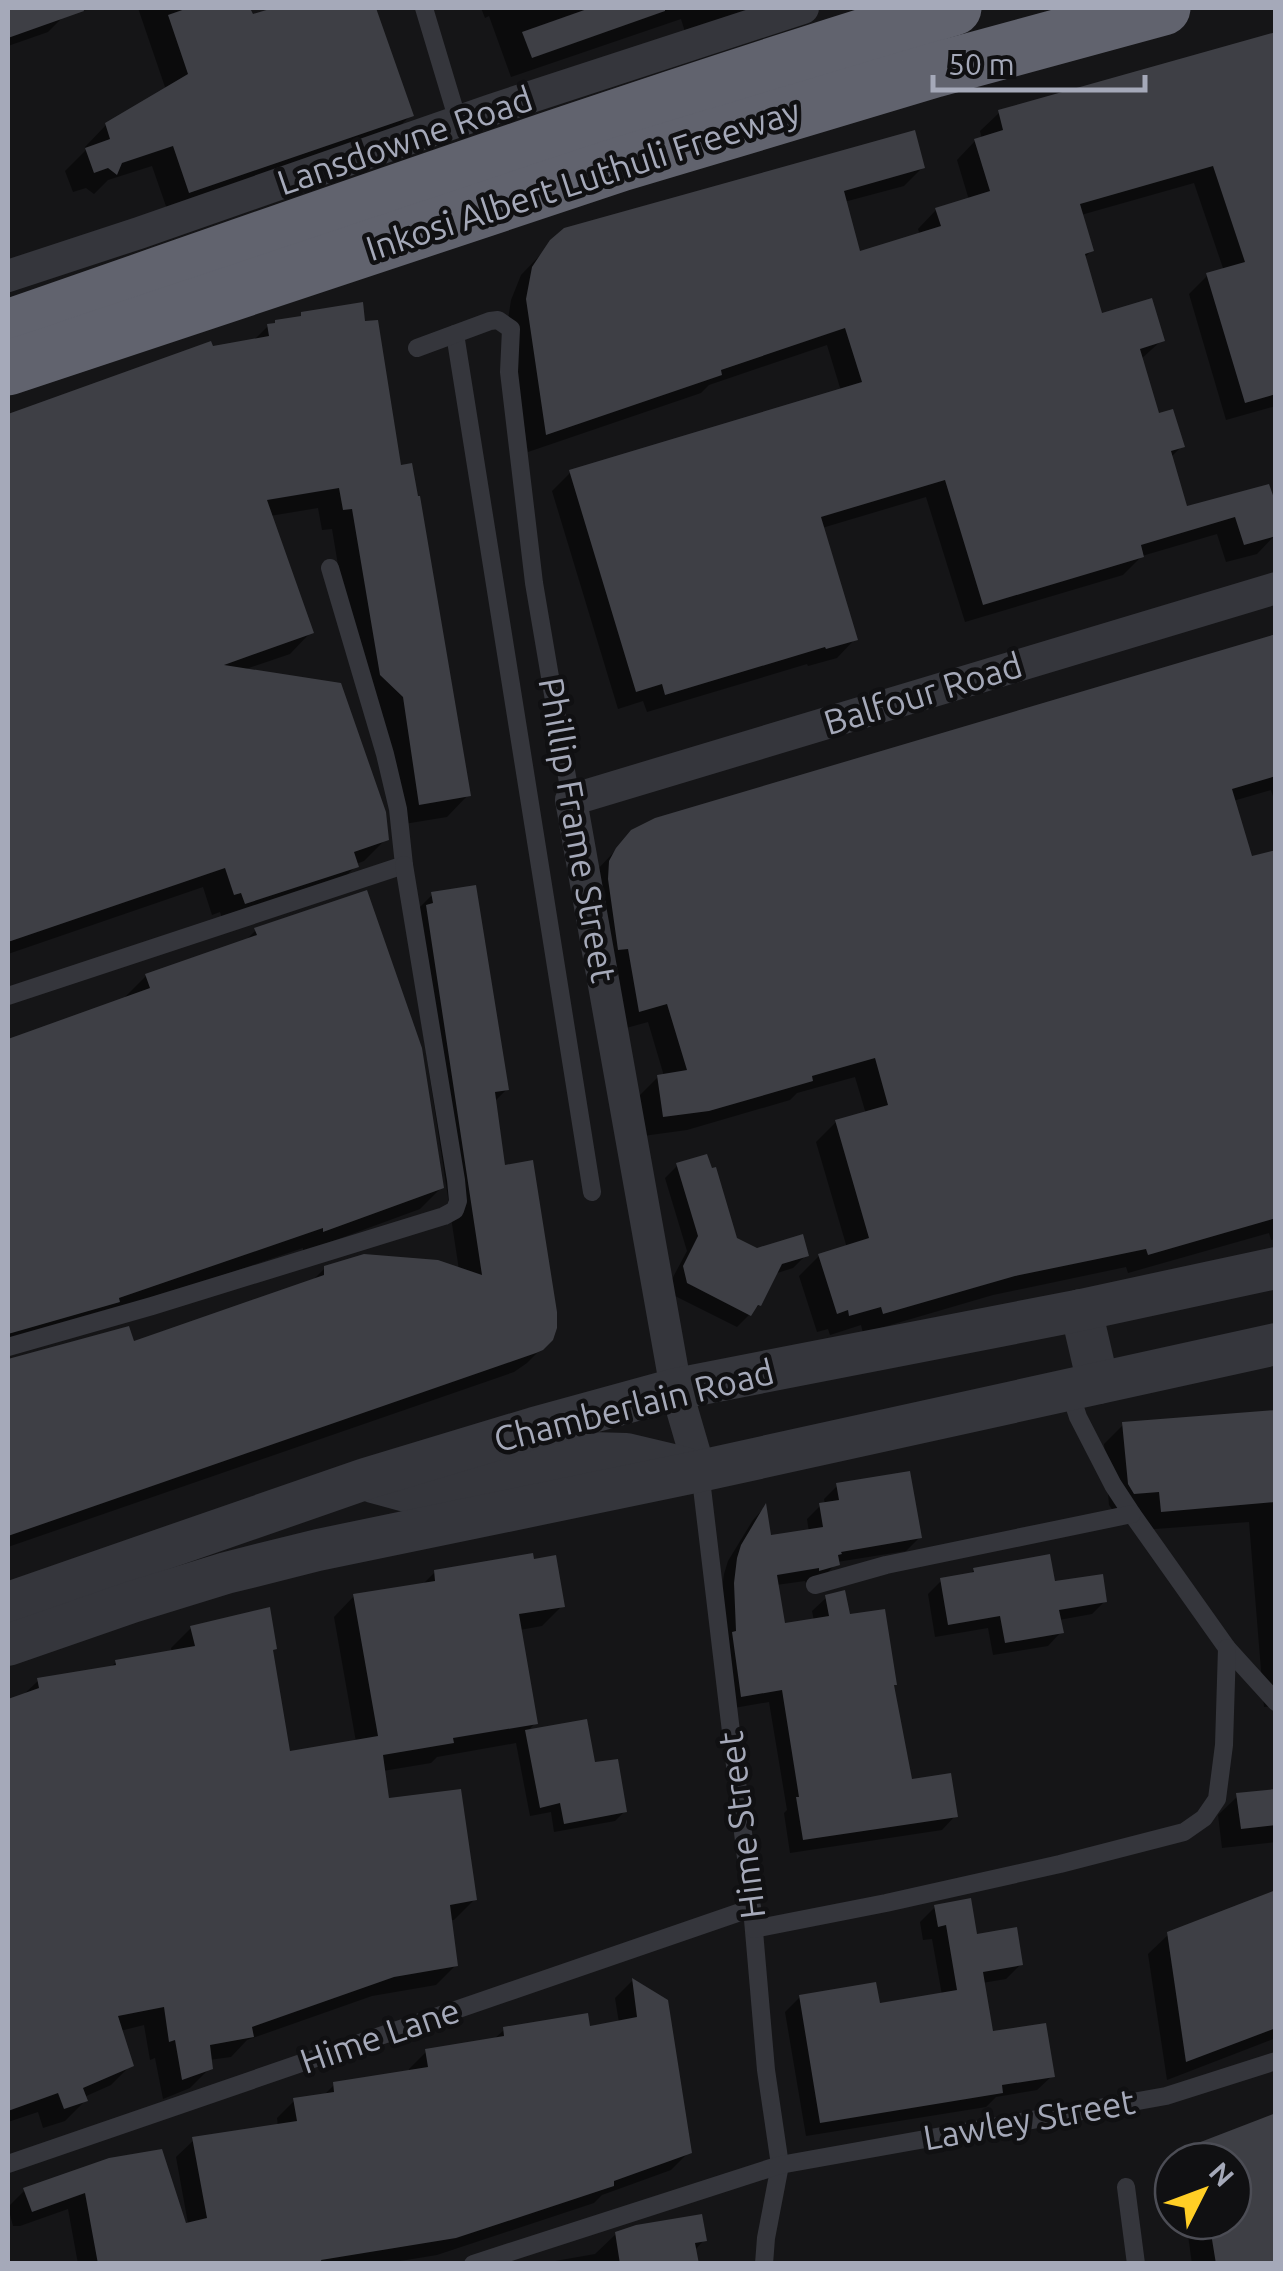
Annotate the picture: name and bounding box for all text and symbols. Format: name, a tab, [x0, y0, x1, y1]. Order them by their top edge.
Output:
scale bar	[933, 30, 1146, 92]
text: 50 m	[948, 47, 1015, 81]
street label: Lansdowne Road	[272, 78, 537, 202]
street label: Inkosi Albert Luthuli Freeway	[361, 90, 805, 268]
street label: Balfour Road	[819, 644, 1027, 742]
street label: Phillip Frame Street	[531, 674, 625, 986]
street label: Chamberlain Road	[490, 1351, 778, 1459]
street label: Hime Street	[710, 1729, 772, 1921]
street label: Hime Lane	[295, 1989, 464, 2081]
street label: Lawley Street	[920, 2081, 1138, 2157]
north arrow	[1153, 2141, 1253, 2241]
text: N	[1203, 2156, 1240, 2192]

